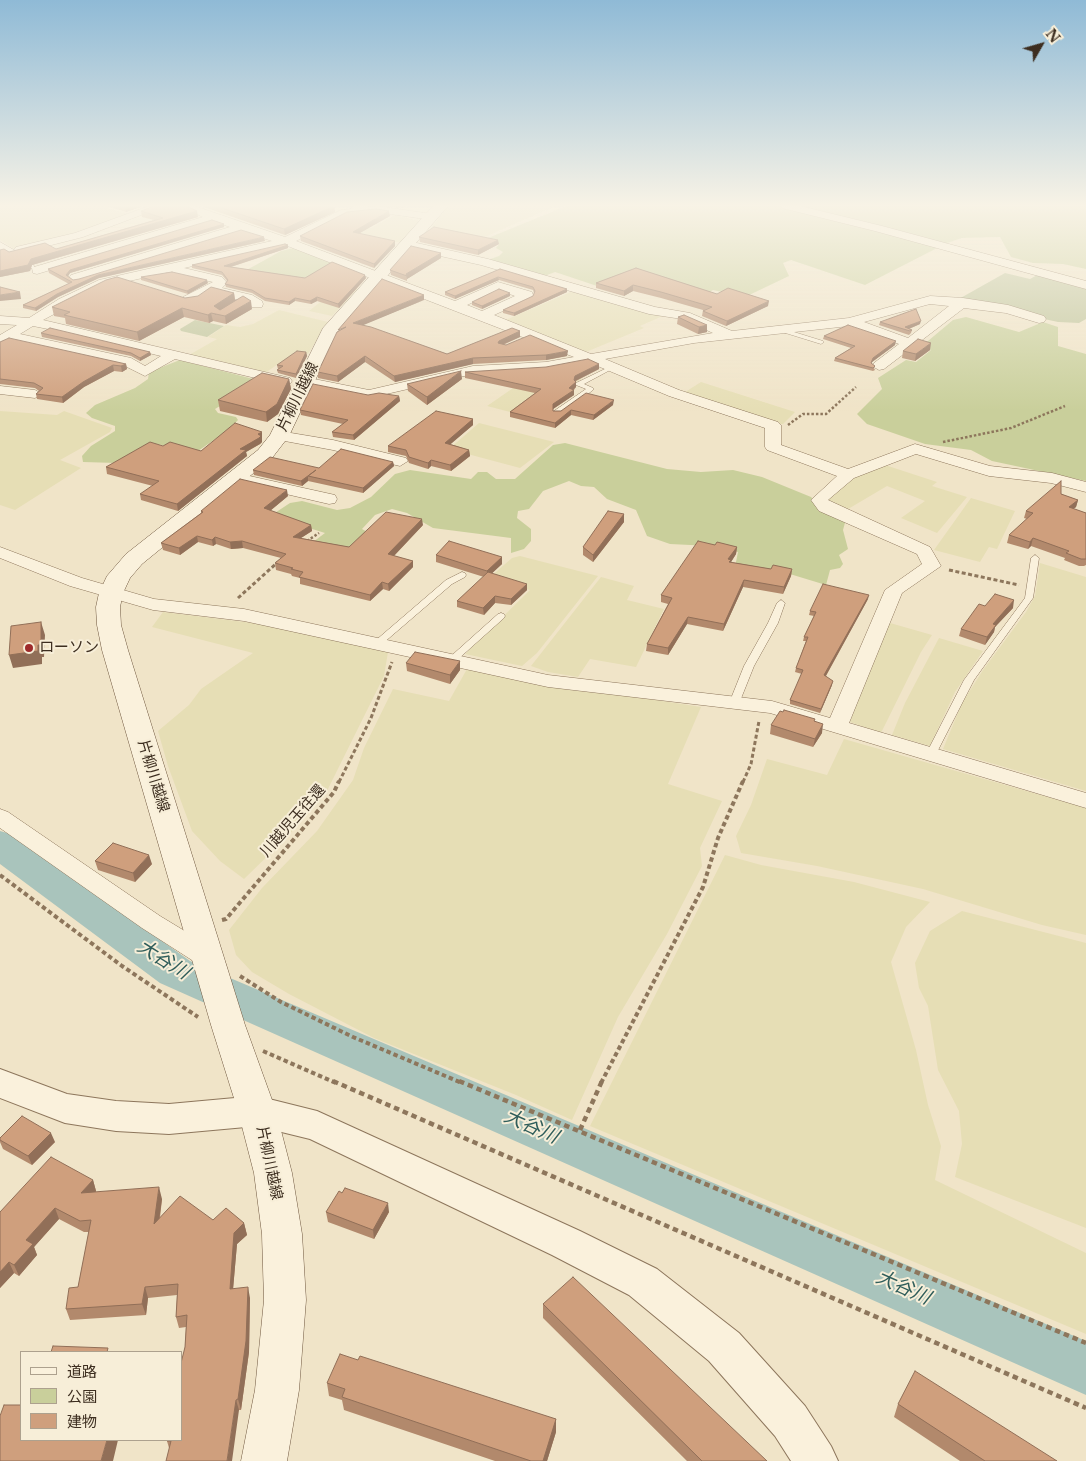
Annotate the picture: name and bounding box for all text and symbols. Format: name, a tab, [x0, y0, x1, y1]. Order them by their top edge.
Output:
north arrow	[1016, 20, 1066, 70]
text: N	[1042, 25, 1064, 46]
street label: 片柳川越線	[273, 359, 323, 435]
place label: ローソン	[39, 639, 99, 657]
marker: ローソン	[23, 642, 35, 654]
street label: 片柳川越線	[133, 738, 173, 814]
street label: 川越児玉往還	[257, 781, 329, 861]
water label: 大谷川	[133, 935, 193, 985]
water label: 大谷川	[500, 1105, 562, 1149]
street label: 片柳川越線	[252, 1124, 286, 1202]
water label: 大谷川	[872, 1266, 934, 1310]
legend	[20, 1351, 182, 1441]
text: 道路	[67, 1362, 97, 1381]
text: 公園	[67, 1387, 97, 1406]
text: 建物	[67, 1412, 97, 1431]

